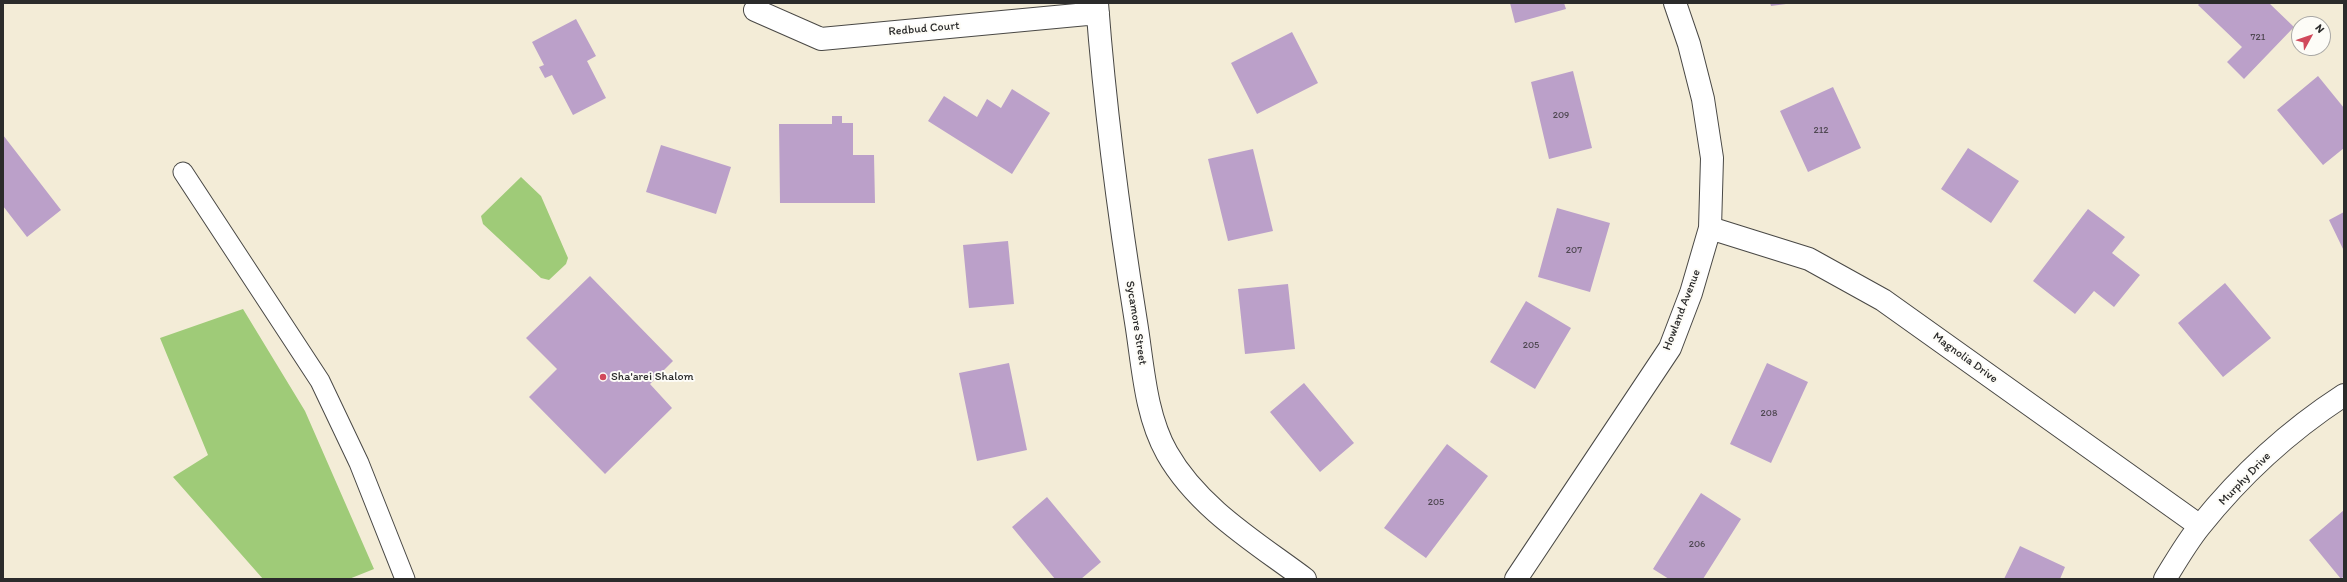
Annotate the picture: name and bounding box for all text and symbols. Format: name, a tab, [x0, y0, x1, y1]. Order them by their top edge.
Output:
north arrow	[2291, 16, 2331, 56]
street label: Redbud Court	[888, 19, 960, 39]
text: N	[2312, 22, 2327, 36]
house number: 721	[2251, 31, 2265, 43]
house number: 209	[1553, 109, 1569, 121]
house number: 212	[1813, 124, 1829, 136]
house number: 207	[1566, 244, 1582, 256]
street label: Howland Avenue	[1660, 267, 1704, 353]
street label: Sycamore Street	[1122, 280, 1150, 366]
street label: Magnolia Drive	[1930, 330, 2000, 386]
house number: 205	[1523, 339, 1539, 351]
place label: Sha'arei Shalom	[611, 370, 694, 384]
marker: Sha'arei Shalom	[598, 372, 608, 382]
house number: 208	[1761, 407, 1777, 419]
street label: Murphy Drive	[2216, 449, 2274, 509]
house number: 205	[1428, 496, 1444, 508]
house number: 206	[1689, 538, 1705, 550]

